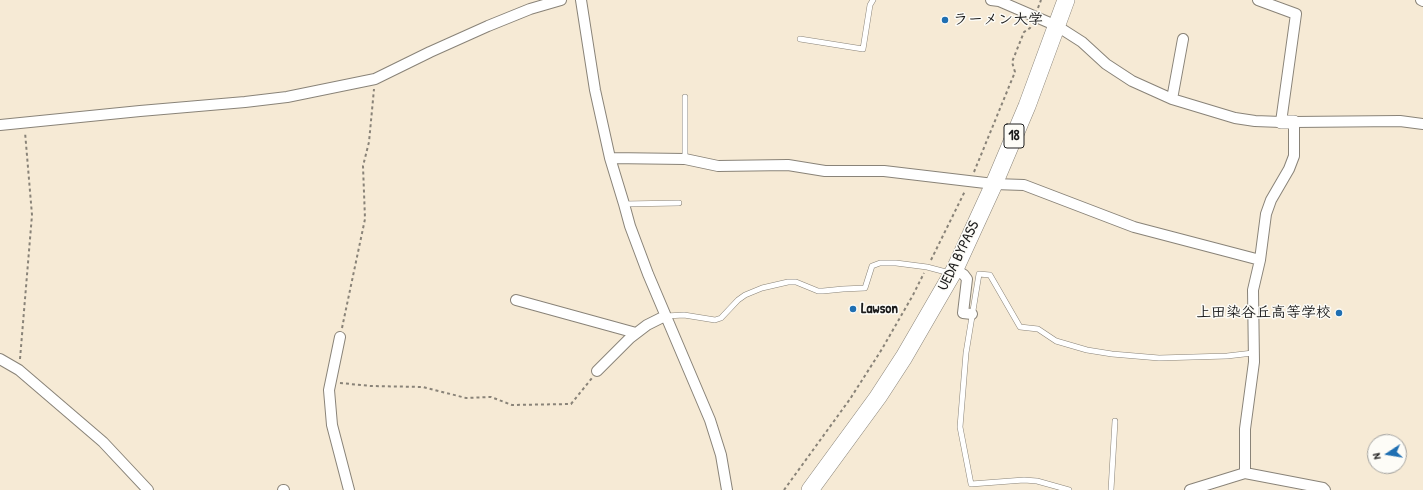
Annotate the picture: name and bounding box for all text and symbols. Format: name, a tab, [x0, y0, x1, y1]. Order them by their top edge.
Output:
place label: ラーメン大学	[953, 11, 1043, 29]
marker: ラーメン大学	[940, 15, 950, 25]
road number: 18	[1004, 124, 1024, 148]
street label: UEDA BYPASS	[934, 218, 984, 294]
place label: Lawson	[861, 300, 898, 318]
marker: Lawson	[848, 304, 858, 314]
place label: 上田染谷丘高等学校	[1196, 304, 1331, 322]
marker: 上田染谷丘高等学校	[1334, 308, 1344, 318]
north arrow	[1367, 434, 1407, 474]
text: N	[1369, 452, 1384, 461]

